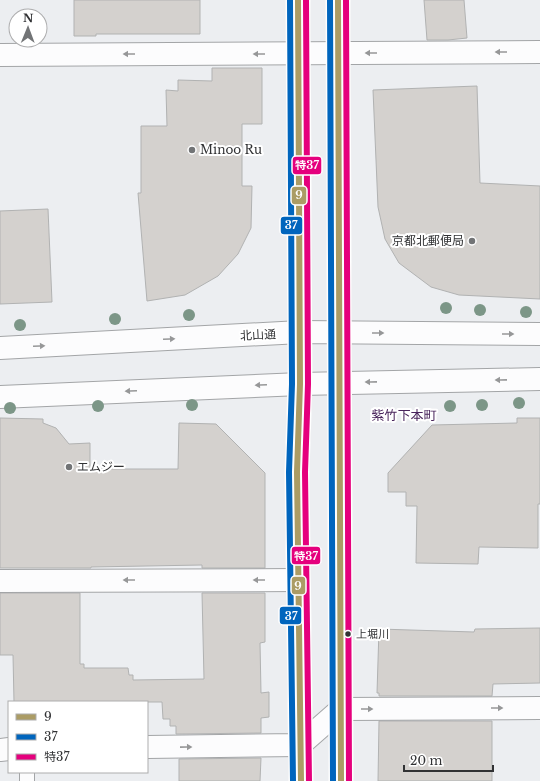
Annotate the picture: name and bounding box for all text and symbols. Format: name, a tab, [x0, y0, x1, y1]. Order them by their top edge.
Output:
north arrow	[8, 8, 48, 48]
text: N	[23, 11, 34, 25]
one-way arrow	[495, 49, 507, 56]
one-way arrow	[364, 50, 377, 56]
one-way arrow	[122, 51, 135, 57]
one-way arrow	[252, 51, 265, 57]
place label: Minoo Ru	[200, 142, 262, 157]
marker: Minoo Ru	[187, 145, 197, 155]
line badge: 特37	[292, 156, 322, 175]
text: 特37	[295, 158, 319, 172]
line badge: 9	[291, 186, 307, 205]
text: 9	[295, 188, 303, 202]
line badge: 37	[280, 216, 303, 235]
text: 37	[285, 218, 298, 232]
place label: 京都北郵便局	[392, 233, 464, 248]
marker: 京都北郵便局	[467, 236, 477, 246]
street label: 北山通	[240, 326, 276, 343]
one-way arrow	[372, 330, 385, 336]
one-way arrow	[502, 330, 514, 337]
one-way arrow	[163, 336, 175, 343]
one-way arrow	[33, 343, 45, 350]
one-way arrow	[494, 377, 507, 383]
one-way arrow	[364, 379, 377, 385]
one-way arrow	[255, 382, 267, 389]
one-way arrow	[124, 388, 137, 394]
district label: 紫竹下本町	[371, 407, 437, 424]
place label: エムジー	[77, 459, 125, 474]
marker: エムジー	[64, 462, 74, 472]
line badge: 特37	[291, 546, 321, 565]
text: 特37	[294, 549, 318, 563]
line badge: 9	[291, 576, 306, 595]
one-way arrow	[122, 577, 135, 583]
one-way arrow	[252, 577, 265, 583]
text: 9	[294, 579, 302, 593]
line badge: 37	[279, 606, 302, 625]
text: 37	[285, 609, 298, 623]
place label: 上堀川	[356, 627, 389, 641]
marker: 上堀川	[343, 629, 353, 639]
legend	[8, 701, 148, 773]
one-way arrow	[491, 705, 504, 711]
one-way arrow	[361, 706, 374, 712]
text: 9	[44, 709, 52, 724]
text: 37	[44, 729, 58, 744]
one-way arrow	[180, 744, 193, 750]
scale bar	[404, 747, 493, 773]
text: 特37	[44, 749, 70, 764]
text: 20 m	[410, 753, 442, 768]

